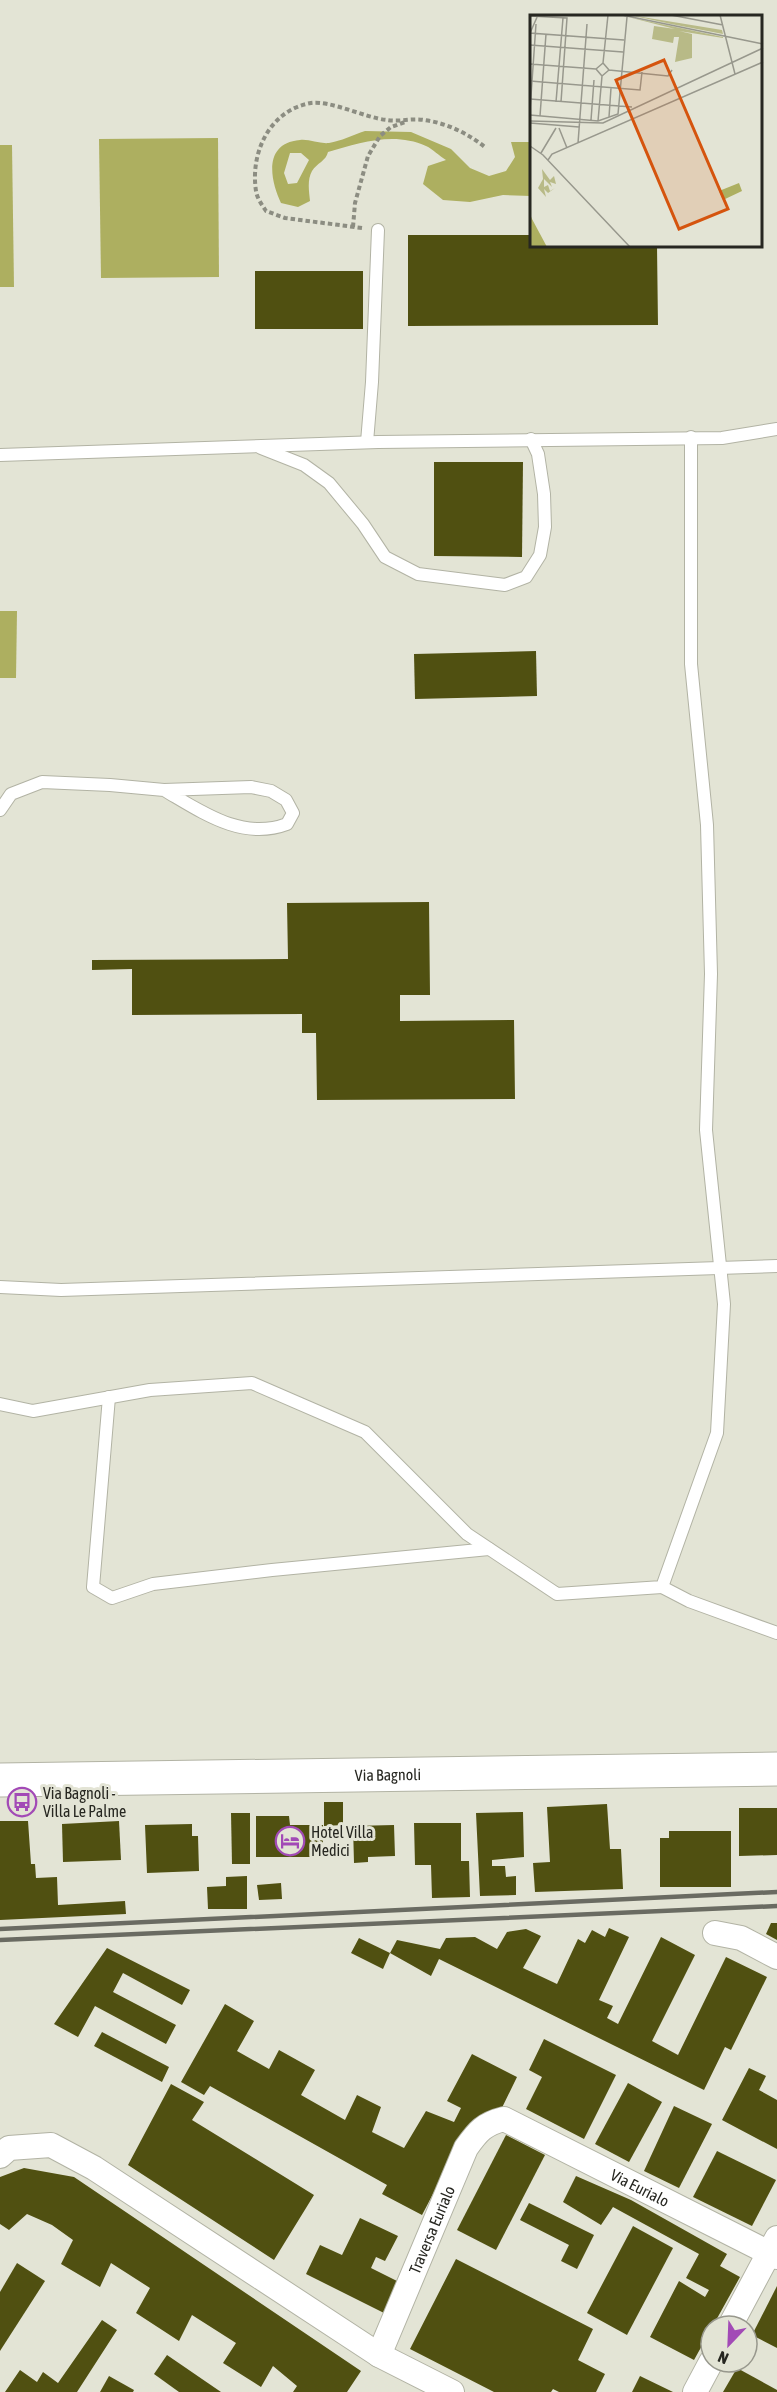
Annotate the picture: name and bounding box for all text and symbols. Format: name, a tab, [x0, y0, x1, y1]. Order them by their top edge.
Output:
inset map	[530, 15, 762, 248]
street label: Via Bagnoli	[355, 1765, 421, 1784]
place label: Via Bagnoli - Villa Le Palme	[43, 1784, 126, 1820]
bus stop icon: Via Bagnoli - Villa Le Palme	[6, 1786, 38, 1818]
place label: Hotel Villa Medici	[311, 1823, 373, 1859]
hotel icon: Hotel Villa Medici	[274, 1825, 306, 1857]
street label: Via Eurialo	[608, 2165, 672, 2210]
street label: Traversa Eurialo	[405, 2183, 458, 2276]
north arrow	[699, 2314, 759, 2374]
text: N	[715, 2348, 731, 2368]

